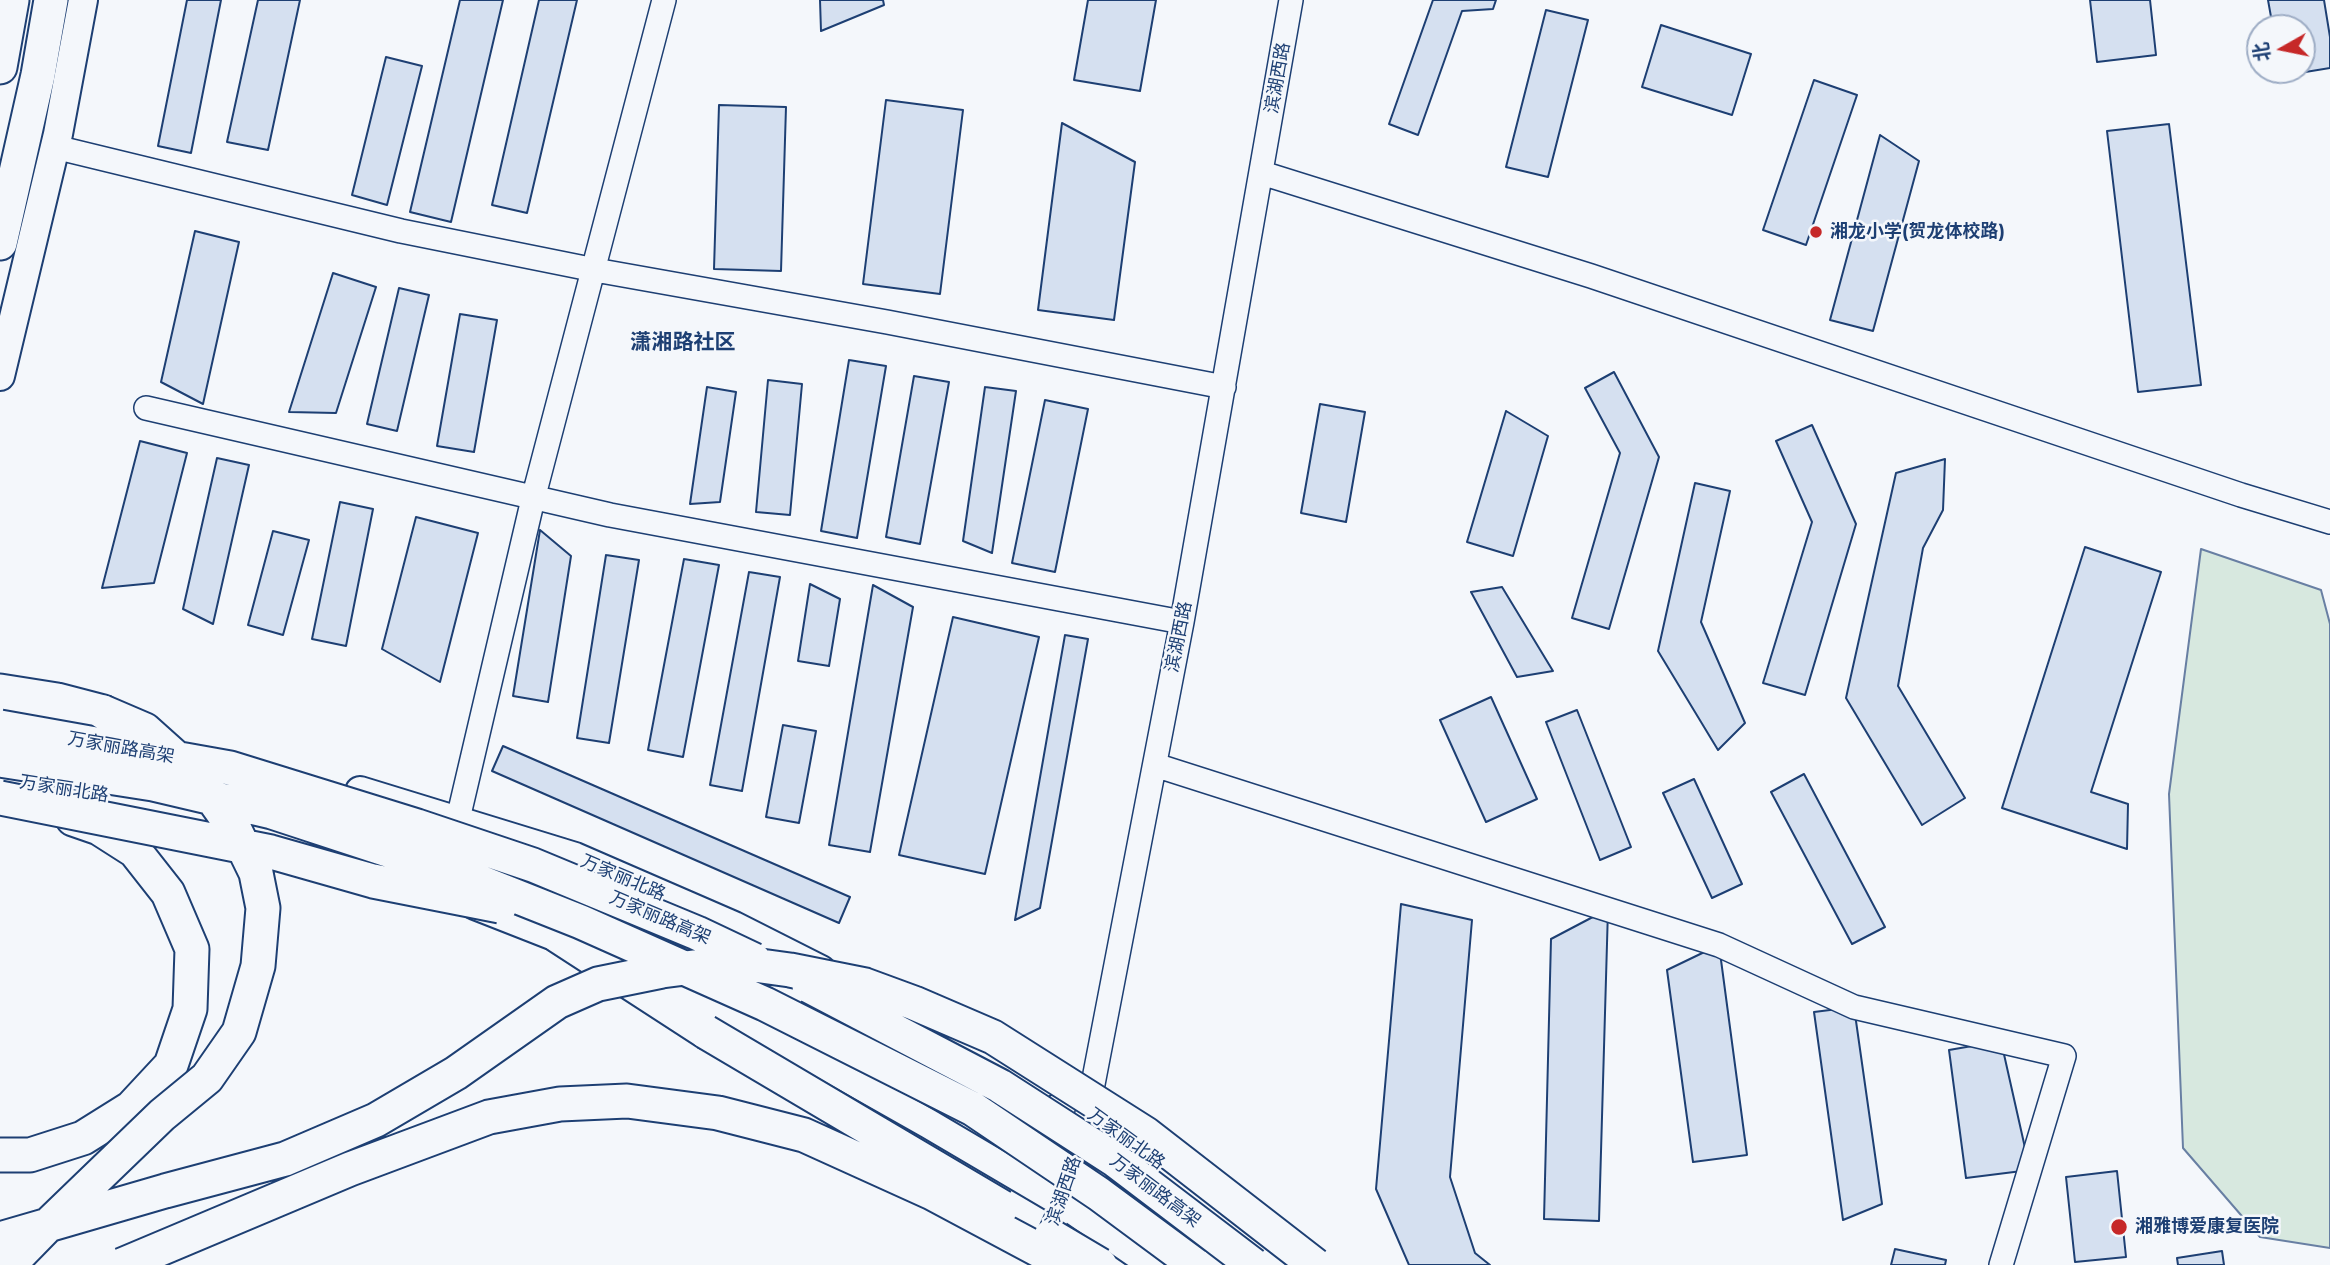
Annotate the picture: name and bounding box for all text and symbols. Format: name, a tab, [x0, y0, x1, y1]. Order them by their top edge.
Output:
north arrow	[2246, 14, 2316, 84]
street label: 滨湖西路	[1261, 41, 1295, 115]
text: 北	[2249, 41, 2275, 63]
place label: 湘龙小学(贺龙体校路)	[1830, 221, 2005, 243]
marker: 湘龙小学(贺龙体校路)	[1808, 224, 1824, 240]
district label: 潇湘路社区	[631, 330, 735, 356]
street label: 滨湖西路	[1162, 600, 1196, 674]
street label: 万家丽路高架	[66, 728, 176, 768]
street label: 万家丽北路	[18, 771, 110, 807]
street label: 万家丽北路	[577, 850, 669, 906]
street label: 万家丽路高架	[606, 887, 714, 949]
street label: 万家丽北路	[1083, 1104, 1169, 1174]
street label: 万家丽路高架	[1105, 1150, 1205, 1232]
street label: 滨湖西路	[1042, 1153, 1086, 1229]
place label: 湘雅博爱康复医院	[2135, 1216, 2279, 1238]
marker: 湘雅博爱康复医院	[2109, 1217, 2129, 1237]

